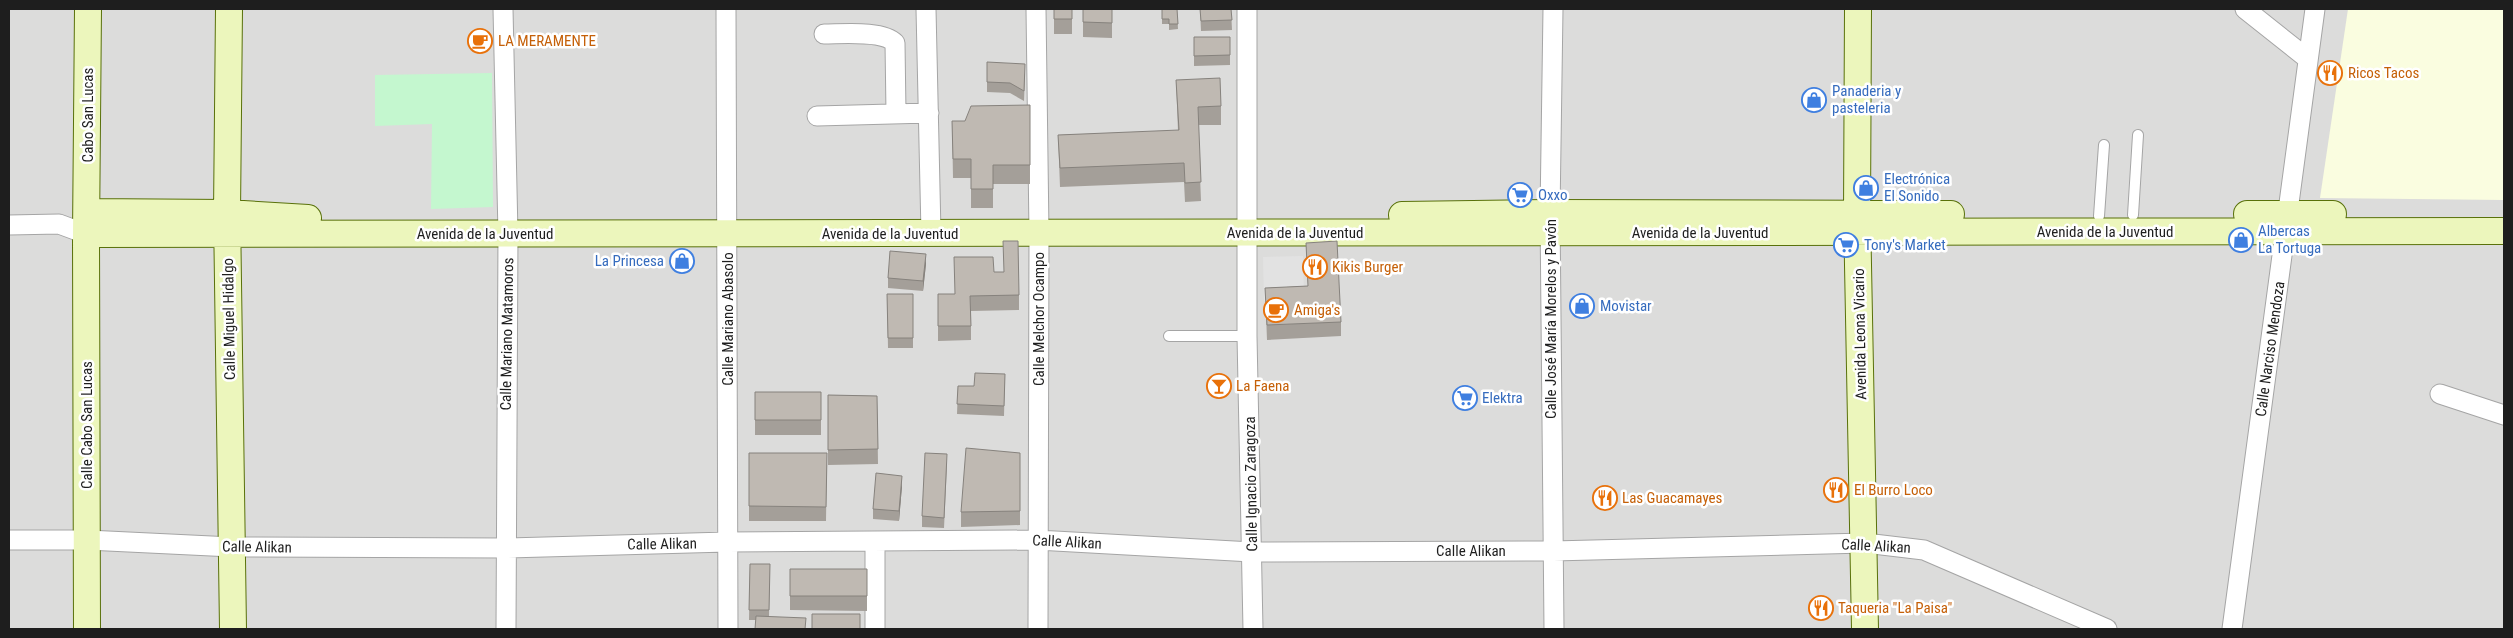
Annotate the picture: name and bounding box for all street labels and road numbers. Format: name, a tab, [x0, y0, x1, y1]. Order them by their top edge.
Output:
street label: Cabo San Lucas	[79, 67, 97, 162]
street label: Calle José María Morelos y Pavón	[1542, 219, 1560, 419]
street label: Avenida de la Juventud	[2037, 223, 2173, 241]
street label: Avenida de la Juventud	[1227, 224, 1363, 242]
street label: Avenida de la Juventud	[1632, 224, 1768, 242]
street label: Avenida de la Juventud	[417, 225, 553, 243]
street label: Avenida de la Juventud	[822, 225, 958, 243]
street label: Calle Mariano Abasolo	[719, 252, 737, 386]
street label: Calle Melchor Ocampo	[1030, 252, 1048, 386]
street label: Calle Mariano Matamoros	[497, 257, 517, 411]
street label: Calle Miguel Hidalgo	[219, 258, 239, 380]
street label: Avenida Leona Vicario	[1850, 268, 1870, 400]
street label: Calle Narciso Mendoza	[2252, 280, 2288, 418]
street label: Calle Cabo San Lucas	[78, 361, 96, 489]
street label: Calle Ignacio Zaragoza	[1241, 416, 1261, 552]
street label: Calle Alikan	[1032, 531, 1102, 553]
street label: Calle Alikan	[627, 534, 697, 554]
street label: Calle Alikan	[1841, 535, 1911, 557]
street label: Calle Alikan	[222, 537, 292, 557]
street label: Calle Alikan	[1436, 542, 1506, 560]

